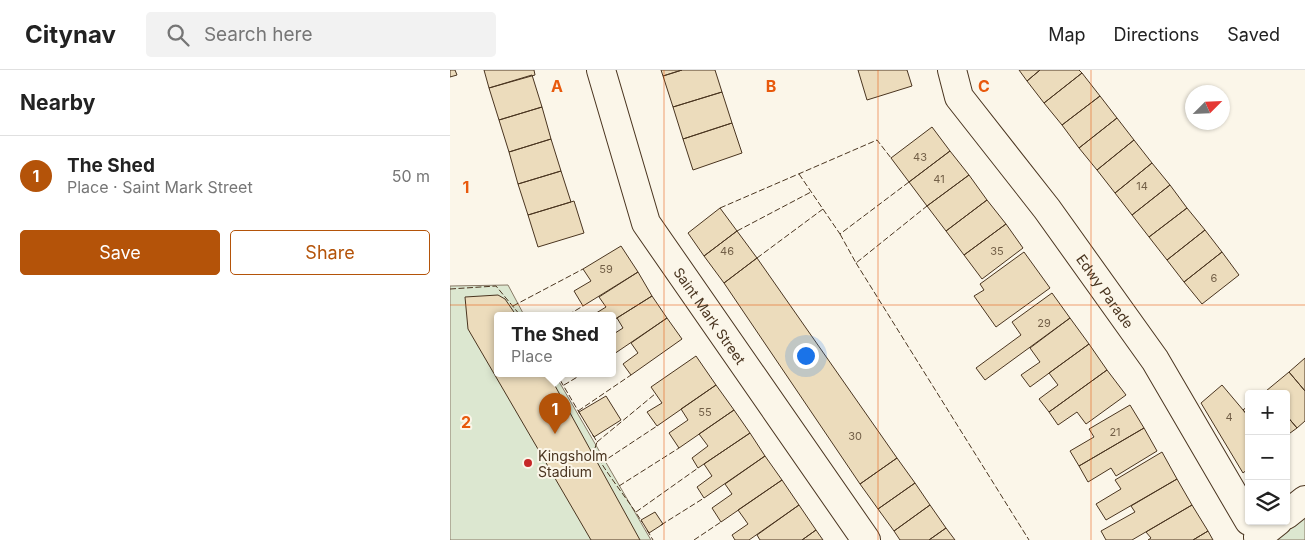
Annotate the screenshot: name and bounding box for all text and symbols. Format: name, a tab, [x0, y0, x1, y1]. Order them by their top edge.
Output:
search box	[146, 12, 496, 57]
text: Citynav	[25, 20, 116, 49]
icon: search	[164, 21, 192, 49]
text: Search here	[204, 23, 313, 46]
text: Map	[1048, 24, 1086, 45]
text: Directions	[1114, 24, 1199, 45]
text: Saved	[1227, 24, 1280, 45]
text: A	[551, 76, 563, 96]
text: B	[766, 76, 776, 96]
text: C	[978, 76, 990, 96]
north arrow	[1185, 85, 1230, 130]
text: Nearby	[20, 90, 95, 115]
house number: 43	[913, 150, 927, 164]
text: The Shed	[67, 154, 155, 177]
text: 1	[33, 166, 39, 186]
text: 50 m	[392, 166, 430, 186]
house number: 41	[933, 172, 945, 186]
text: Place · Saint Mark Street	[67, 177, 253, 197]
text: 1	[463, 177, 469, 197]
house number: 14	[1136, 179, 1148, 193]
button: Save	[20, 230, 220, 275]
button: Share	[230, 230, 430, 275]
house number: 46	[720, 244, 734, 258]
house number: 35	[990, 244, 1004, 258]
street label: Edwy Parade	[1073, 251, 1138, 331]
house number: 59	[599, 262, 613, 276]
street label: Saint Mark Street	[671, 264, 750, 368]
house number: 6	[1211, 271, 1218, 285]
popup	[494, 312, 616, 377]
house number: 29	[1037, 316, 1051, 330]
text: The Shed	[511, 323, 599, 346]
your location	[793, 343, 819, 369]
text: Place	[511, 346, 553, 366]
map controls	[1245, 390, 1290, 525]
button: +	[1245, 390, 1290, 435]
pin: 1	[539, 393, 571, 434]
house number: 55	[698, 405, 712, 419]
house number: 4	[1225, 410, 1233, 424]
text: 2	[461, 412, 471, 432]
house number: 21	[1109, 425, 1121, 439]
house number: 30	[848, 429, 862, 443]
button: −	[1245, 435, 1290, 480]
place label: Kingsholm Stadium	[538, 447, 608, 480]
marker: Kingsholm Stadium	[522, 457, 534, 469]
button: layers	[1245, 480, 1290, 525]

